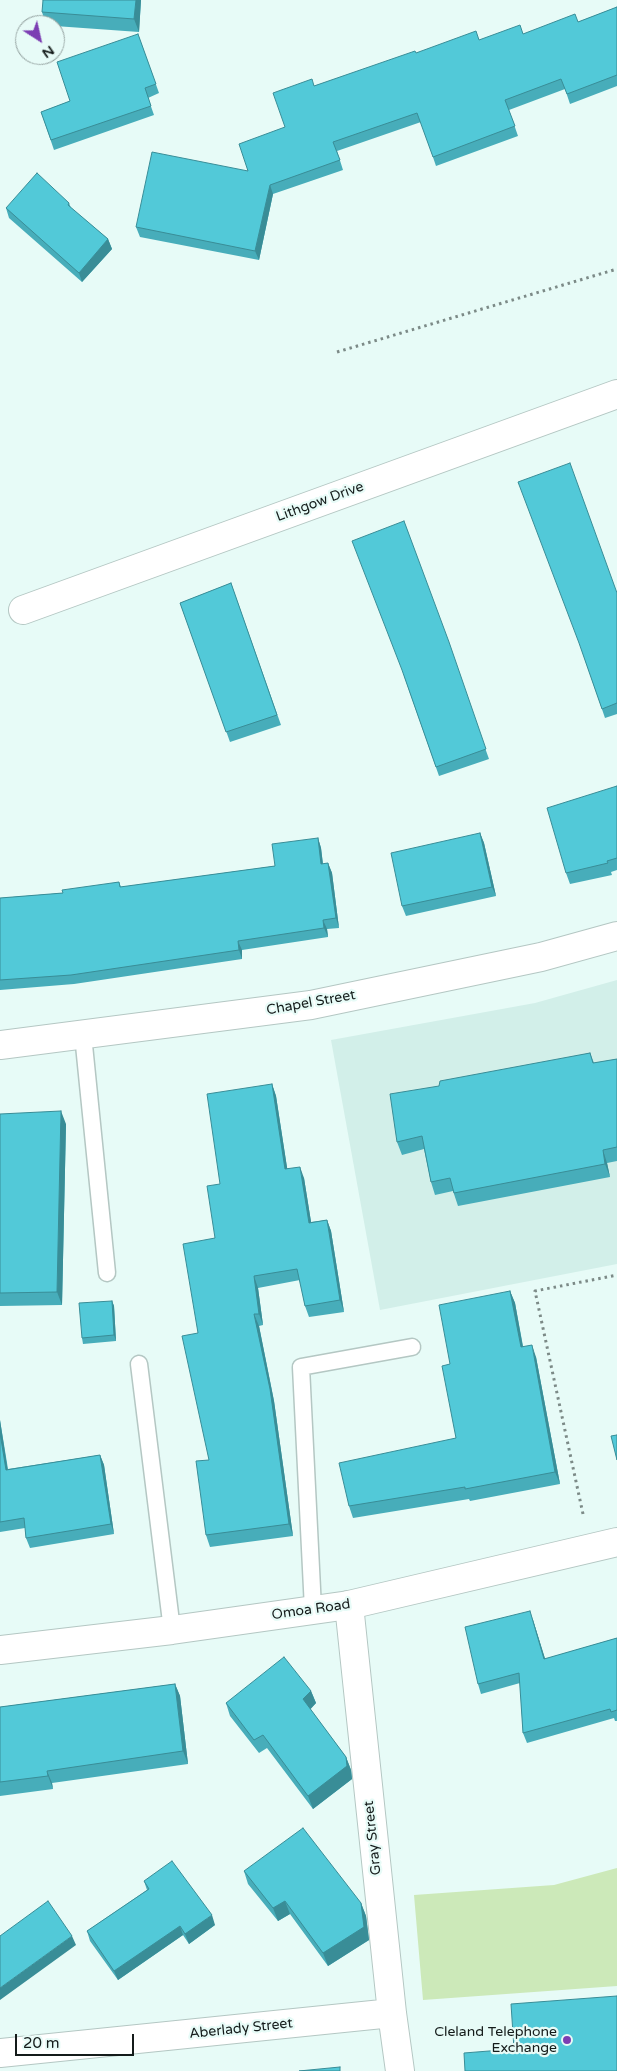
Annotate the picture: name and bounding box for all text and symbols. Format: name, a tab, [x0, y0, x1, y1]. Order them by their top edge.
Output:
north arrow	[15, 15, 65, 65]
text: N	[39, 42, 58, 62]
street label: Lithgow Drive	[274, 478, 366, 526]
street label: Chapel Street	[265, 987, 357, 1019]
street label: Omoa Road	[271, 1596, 351, 1624]
street label: Gray Street	[361, 1800, 385, 1876]
street label: Aberlady Street	[188, 2015, 294, 2043]
scale bar	[18, 2024, 136, 2056]
place label: Cleland Telephone Exchange	[434, 2024, 557, 2056]
text: 20 m	[23, 2034, 60, 2052]
marker: Cleland Telephone Exchange	[561, 2034, 573, 2046]

